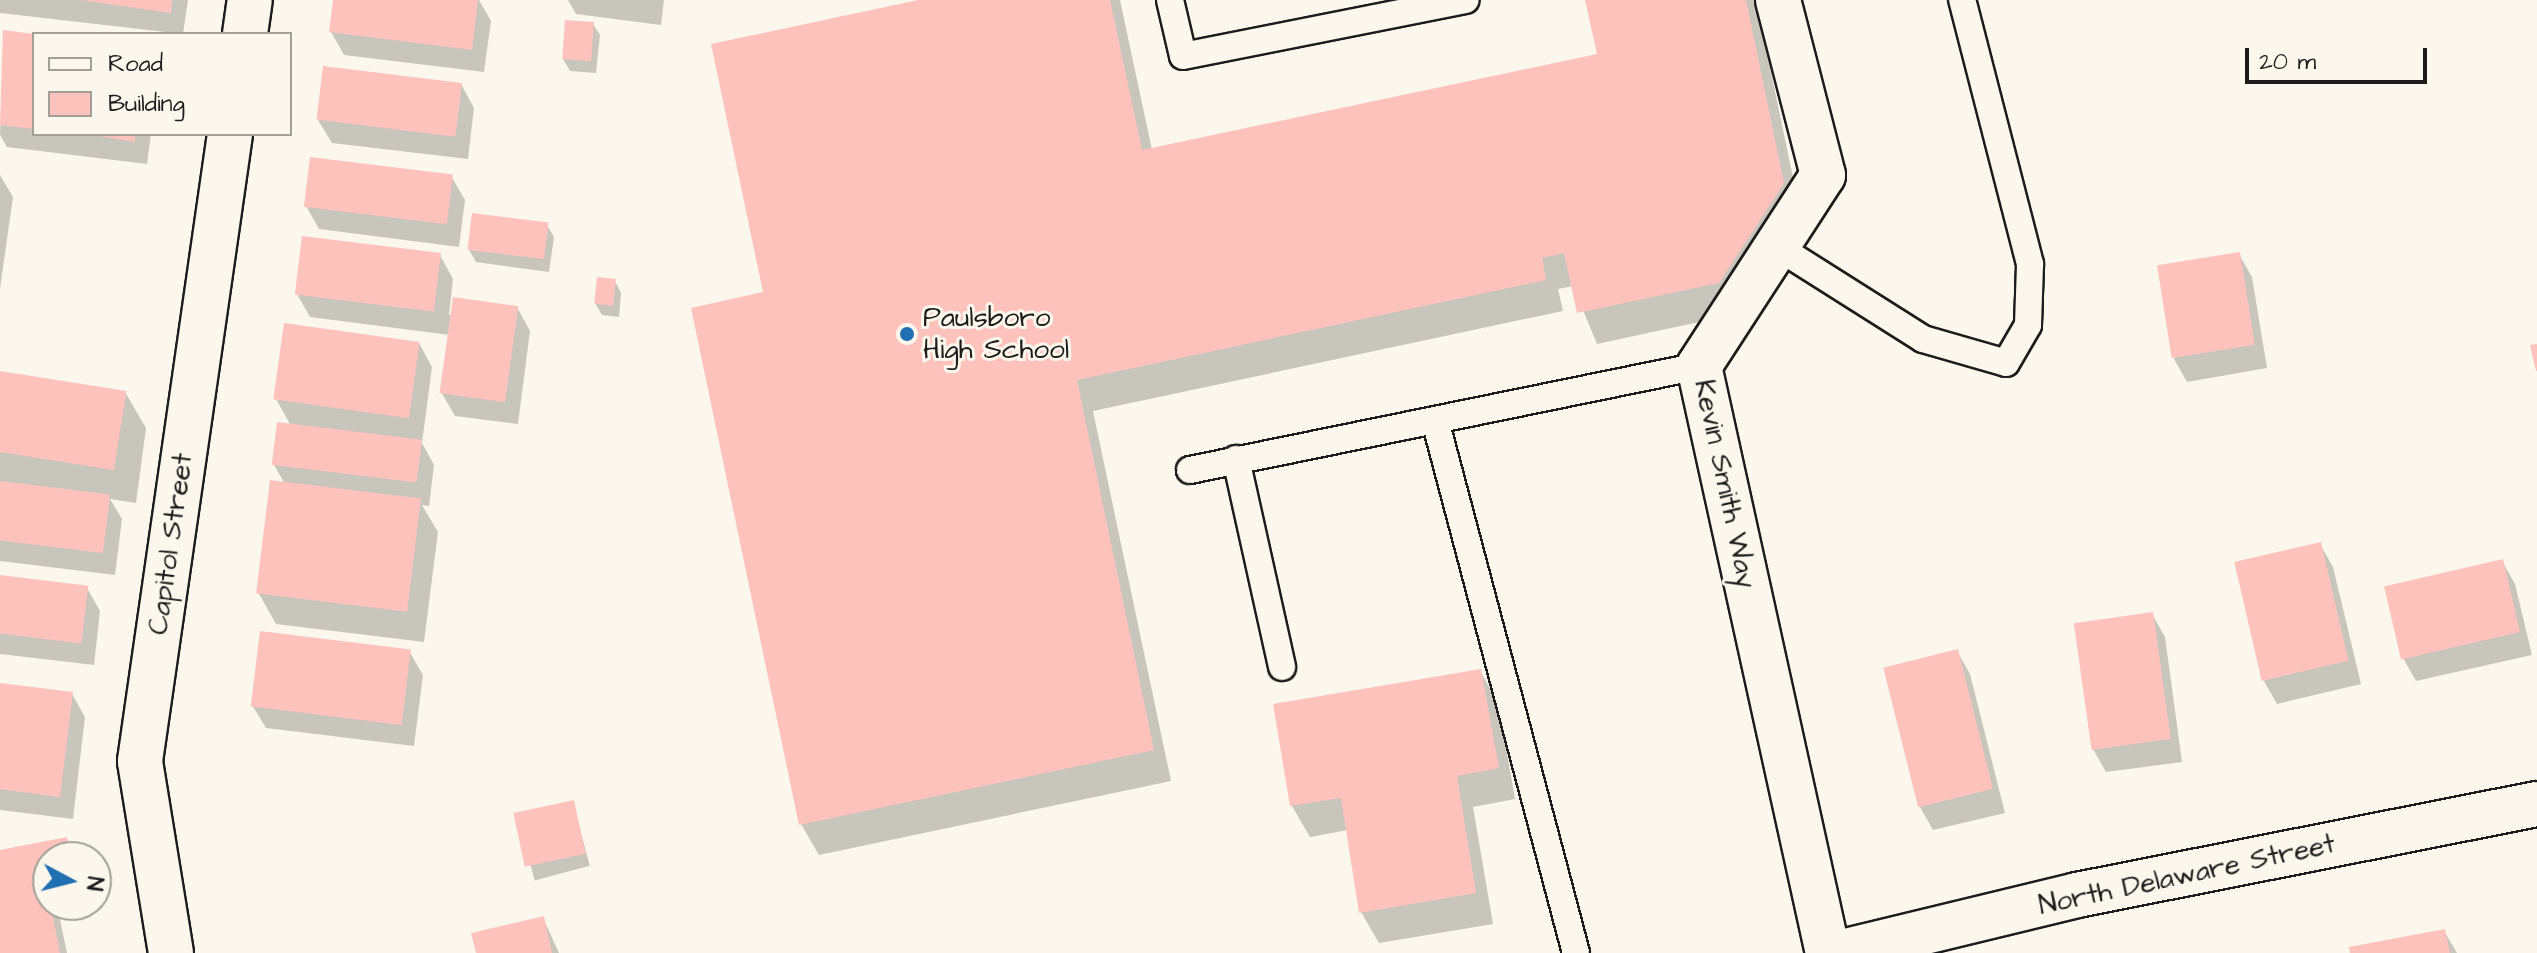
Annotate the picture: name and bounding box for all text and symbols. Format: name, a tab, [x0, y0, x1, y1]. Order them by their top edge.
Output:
legend	[32, 32, 292, 136]
scale bar	[2249, 32, 2431, 82]
text: 20 m	[2259, 45, 2316, 79]
text: Road	[108, 47, 163, 81]
text: Building	[108, 87, 185, 121]
place label: Paulsboro High School	[923, 301, 1069, 367]
marker: Paulsboro High School	[898, 325, 916, 343]
street label: Kevin Smith Way	[1686, 377, 1764, 591]
street label: Capitol Street	[142, 451, 200, 637]
street label: North Delaware Street	[2036, 827, 2338, 923]
north arrow	[32, 841, 112, 921]
text: N	[78, 875, 111, 892]

